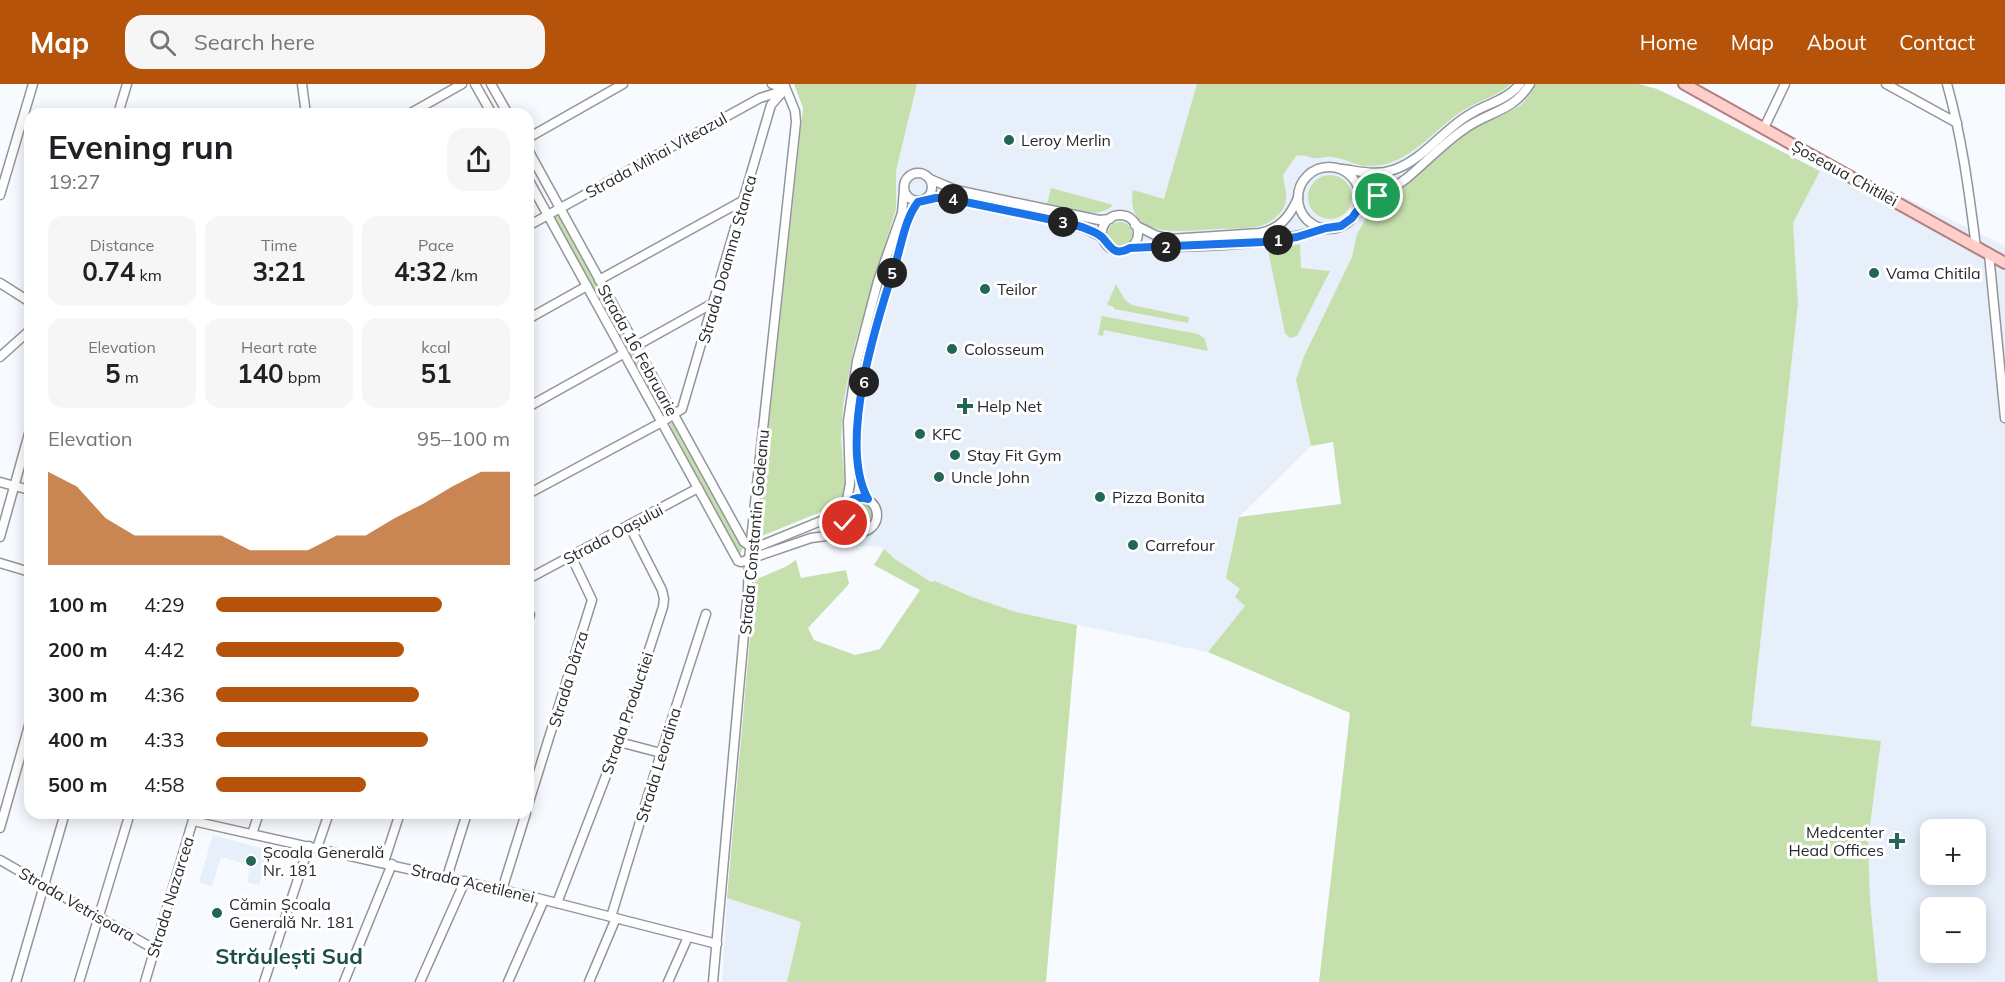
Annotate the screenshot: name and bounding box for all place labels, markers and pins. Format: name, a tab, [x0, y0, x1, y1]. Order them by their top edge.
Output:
place label: Leroy Merlin	[1021, 130, 1111, 150]
marker: Leroy Merlin	[1002, 133, 1016, 147]
pin	[1352, 170, 1403, 221]
pin: 4	[938, 184, 968, 214]
pin: 3	[1048, 207, 1078, 237]
pin: 1	[1263, 225, 1293, 255]
pin: 2	[1151, 232, 1181, 262]
pin: 5	[877, 258, 907, 288]
place label: Vama Chitila	[1886, 263, 1981, 283]
marker: Vama Chitila	[1867, 266, 1881, 280]
place label: Teilor	[997, 279, 1037, 299]
marker: Teilor	[978, 282, 992, 296]
place label: Colosseum	[964, 339, 1044, 359]
marker: Colosseum	[945, 342, 959, 356]
pin: 6	[849, 367, 879, 397]
place label: Help Net	[977, 396, 1042, 416]
marker: Help Net	[958, 399, 972, 413]
place label: KFC	[932, 424, 962, 444]
marker: KFC	[913, 427, 927, 441]
place label: Stay Fit Gym	[967, 445, 1062, 465]
marker: Stay Fit Gym	[948, 448, 962, 462]
place label: Uncle John	[951, 467, 1030, 487]
marker: Uncle John	[932, 470, 946, 484]
place label: Pizza Bonita	[1112, 487, 1205, 507]
marker: Pizza Bonita	[1093, 490, 1107, 504]
pin	[819, 497, 870, 548]
place label: Carrefour	[1145, 535, 1215, 555]
marker: Carrefour	[1126, 538, 1140, 552]
place label: Medcenter Head Offices	[1789, 822, 1884, 860]
marker: Medcenter Head Offices	[1888, 832, 1906, 850]
place label: Școala Generală Nr. 181	[263, 842, 384, 880]
marker: Școala Generală Nr. 181	[244, 854, 258, 868]
place label: Cămin Școala Generală Nr. 181	[229, 894, 354, 932]
marker: Cămin Școala Generală Nr. 181	[210, 906, 224, 920]

